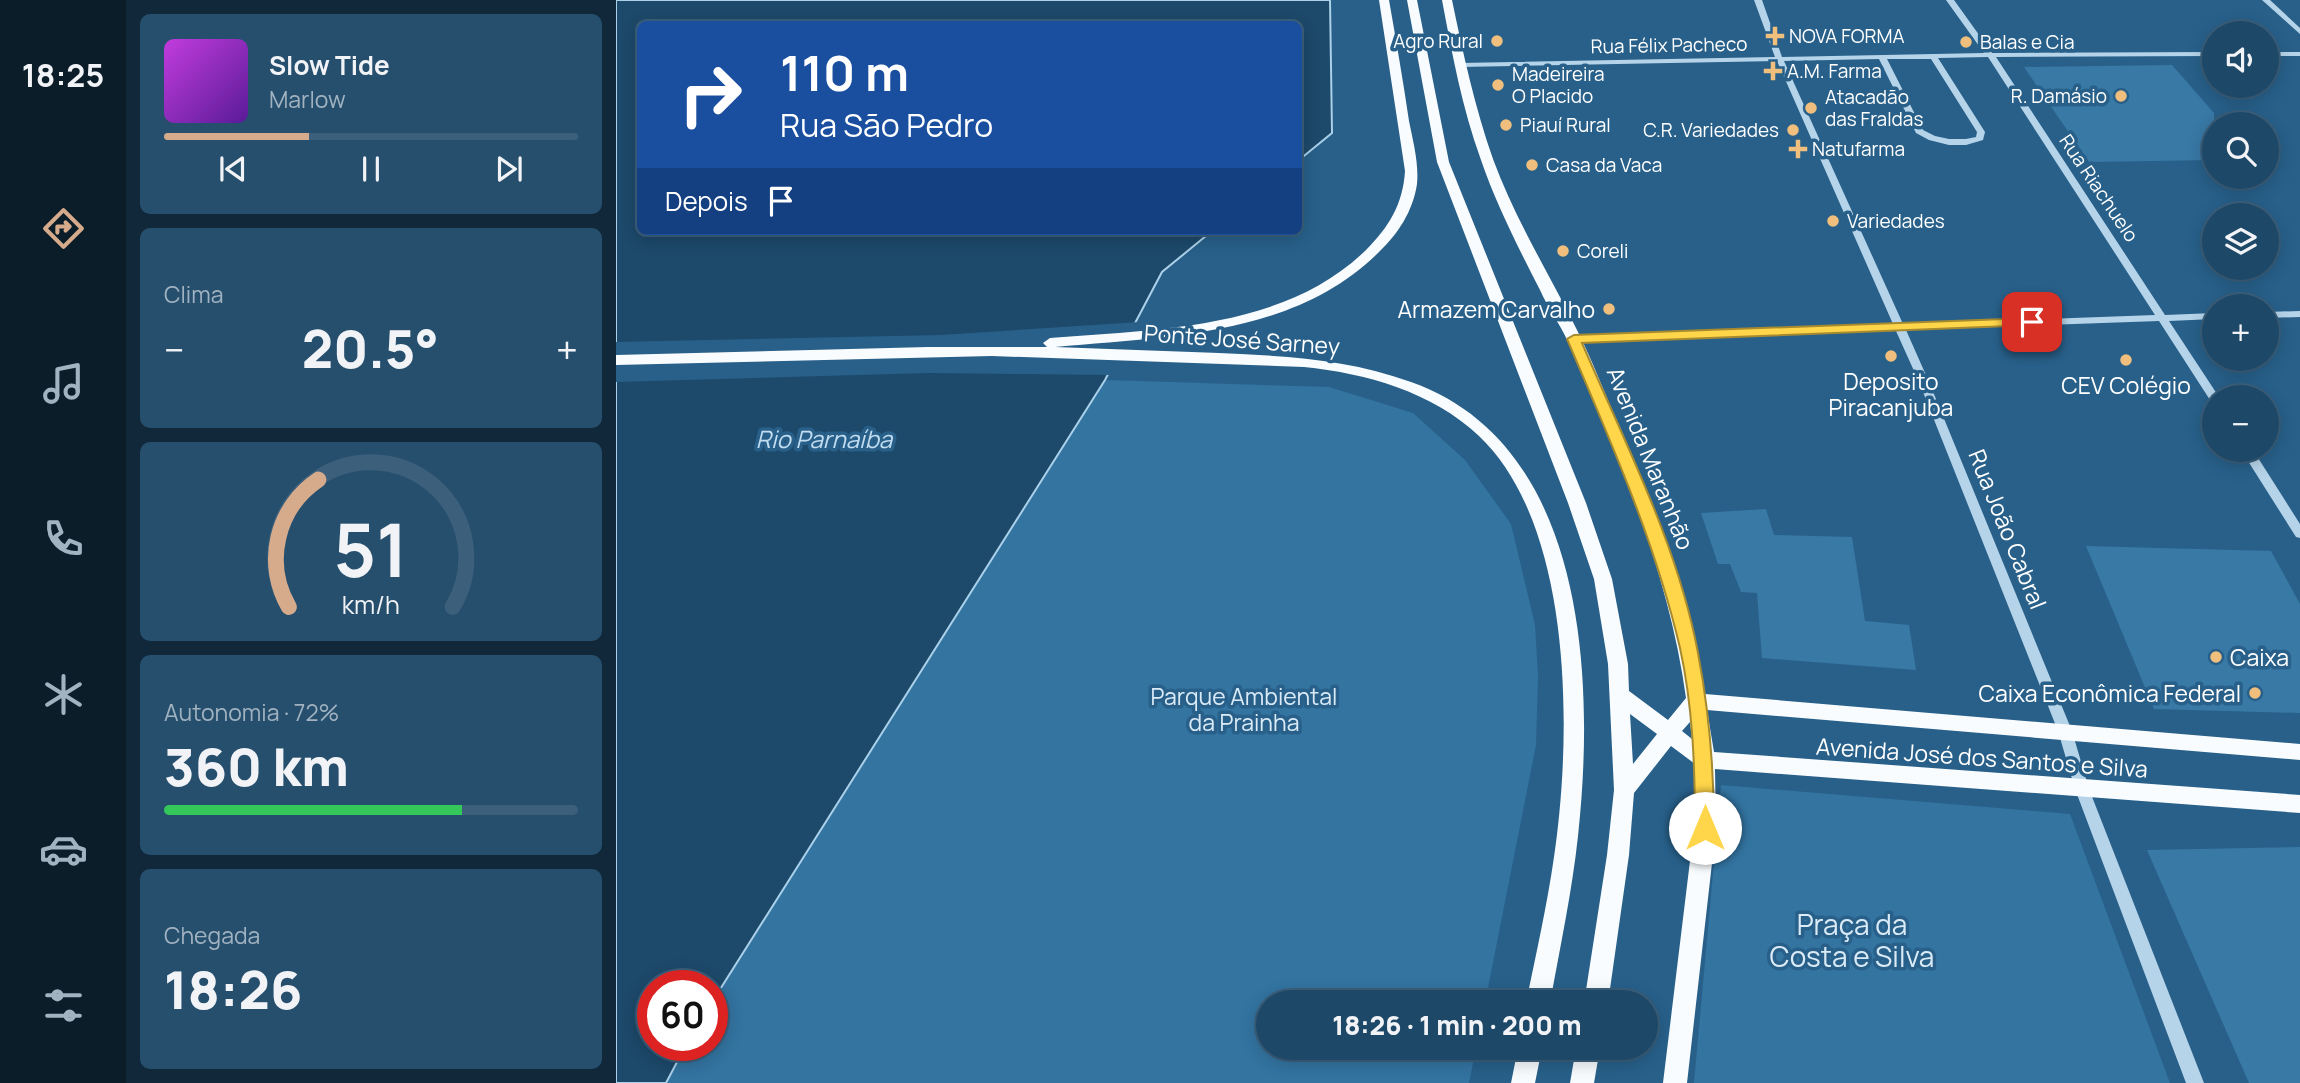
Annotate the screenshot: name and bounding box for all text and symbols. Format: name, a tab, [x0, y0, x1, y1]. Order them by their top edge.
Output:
map controls	[2202, 21, 2279, 462]
button: sound	[2202, 21, 2279, 98]
place label: NOVA FORMA	[1789, 23, 1904, 49]
place label: Agro Rural	[1393, 28, 1483, 54]
marker: NOVA FORMA	[1767, 28, 1783, 44]
place label: Balas e Cia	[1980, 29, 2074, 55]
street label: Rua Félix Pacheco	[1590, 31, 1748, 59]
marker: Agro Rural	[1489, 33, 1505, 49]
marker: Balas e Cia	[1958, 34, 1974, 50]
text: 110 m	[780, 39, 909, 106]
text: Slow Tide	[269, 47, 390, 83]
icon: right	[665, 49, 756, 140]
text: 18:25	[22, 53, 104, 97]
place label: A.M. Farma	[1787, 58, 1882, 84]
place label: Madeireira O Placido	[1512, 61, 1605, 109]
marker: A.M. Farma	[1765, 63, 1781, 79]
marker: Madeireira O Placido	[1490, 77, 1506, 93]
text: Marlow	[269, 83, 346, 115]
place label: R. Damásio	[2011, 83, 2107, 109]
place label: Atacadão das Fraldas	[1825, 84, 1923, 132]
marker: R. Damásio	[2113, 88, 2129, 104]
marker: Atacadão das Fraldas	[1803, 100, 1819, 116]
text: Rua São Pedro	[780, 103, 993, 147]
place label: Piauí Rural	[1520, 112, 1611, 138]
button: search	[2202, 112, 2279, 189]
marker: Piauí Rural	[1498, 117, 1514, 133]
place label: C.R. Variedades	[1643, 117, 1779, 143]
marker: C.R. Variedades	[1785, 122, 1801, 138]
street label: Rua Riachuelo	[2053, 129, 2145, 247]
place label: Natufarma	[1812, 136, 1905, 162]
marker: Natufarma	[1790, 141, 1806, 157]
icon: previous	[214, 150, 252, 188]
icon: pause	[352, 150, 390, 188]
icon: next	[490, 150, 528, 188]
place label: Casa da Vaca	[1546, 152, 1662, 178]
marker: Casa da Vaca	[1524, 157, 1540, 173]
icon: arrive	[762, 182, 800, 220]
text: Depois	[665, 183, 748, 219]
button: layers	[2202, 203, 2279, 280]
icon: directions	[39, 204, 88, 253]
place label: Variedades	[1847, 208, 1945, 234]
marker: Variedades	[1825, 213, 1841, 229]
place label: Coreli	[1577, 238, 1628, 264]
marker: Coreli	[1555, 243, 1571, 259]
text: Clima	[164, 278, 223, 310]
pin	[2002, 292, 2062, 352]
place label: Armazem Carvalho	[1397, 293, 1595, 325]
button: +	[2202, 294, 2279, 371]
marker: Armazem Carvalho	[1601, 301, 1617, 317]
icon: arrive	[2013, 303, 2051, 341]
text: 20.5°	[302, 313, 439, 384]
street label: Ponte José Sarney	[1143, 316, 1341, 362]
text: −	[164, 323, 185, 375]
text: +	[556, 323, 578, 375]
marker: Deposito Piracanjuba	[1883, 348, 1899, 364]
marker: CEV Colégio	[2118, 352, 2134, 368]
icon: music	[39, 359, 88, 408]
street label: Avenida Maranhão	[1600, 362, 1702, 554]
place label: Deposito Piracanjuba	[1829, 365, 1953, 423]
place label: CEV Colégio	[2061, 369, 2191, 401]
button: −	[2202, 385, 2279, 462]
water label: Rio Parnaíba	[756, 422, 894, 455]
street label: Rua João Cabral	[1961, 444, 2055, 614]
text: 51	[334, 500, 408, 600]
icon: phone	[39, 514, 88, 563]
text: km/h	[342, 587, 400, 622]
place label: Caixa	[2230, 641, 2289, 673]
marker: Caixa	[2208, 649, 2224, 665]
icon: climate	[39, 670, 88, 719]
place label: Caixa Econômica Federal	[1978, 677, 2241, 709]
park label: Parque Ambiental da Prainha	[1151, 680, 1337, 738]
marker: Caixa Econômica Federal	[2247, 685, 2263, 701]
text: Autonomia · 72%	[164, 696, 339, 728]
street label: Avenida José dos Santos e Silva	[1815, 729, 2149, 785]
text: 360 km	[164, 731, 349, 802]
position arrow	[1668, 791, 1742, 865]
icon: car	[39, 825, 88, 874]
park label: Praça da Costa e Silva	[1770, 905, 1934, 975]
text: Chegada	[164, 919, 260, 951]
text: 18:26	[164, 954, 302, 1025]
speed limit sign: 60	[637, 970, 728, 1061]
icon: filters	[39, 981, 88, 1030]
text: 18:26 · 1 min · 200 m	[1332, 1007, 1582, 1043]

